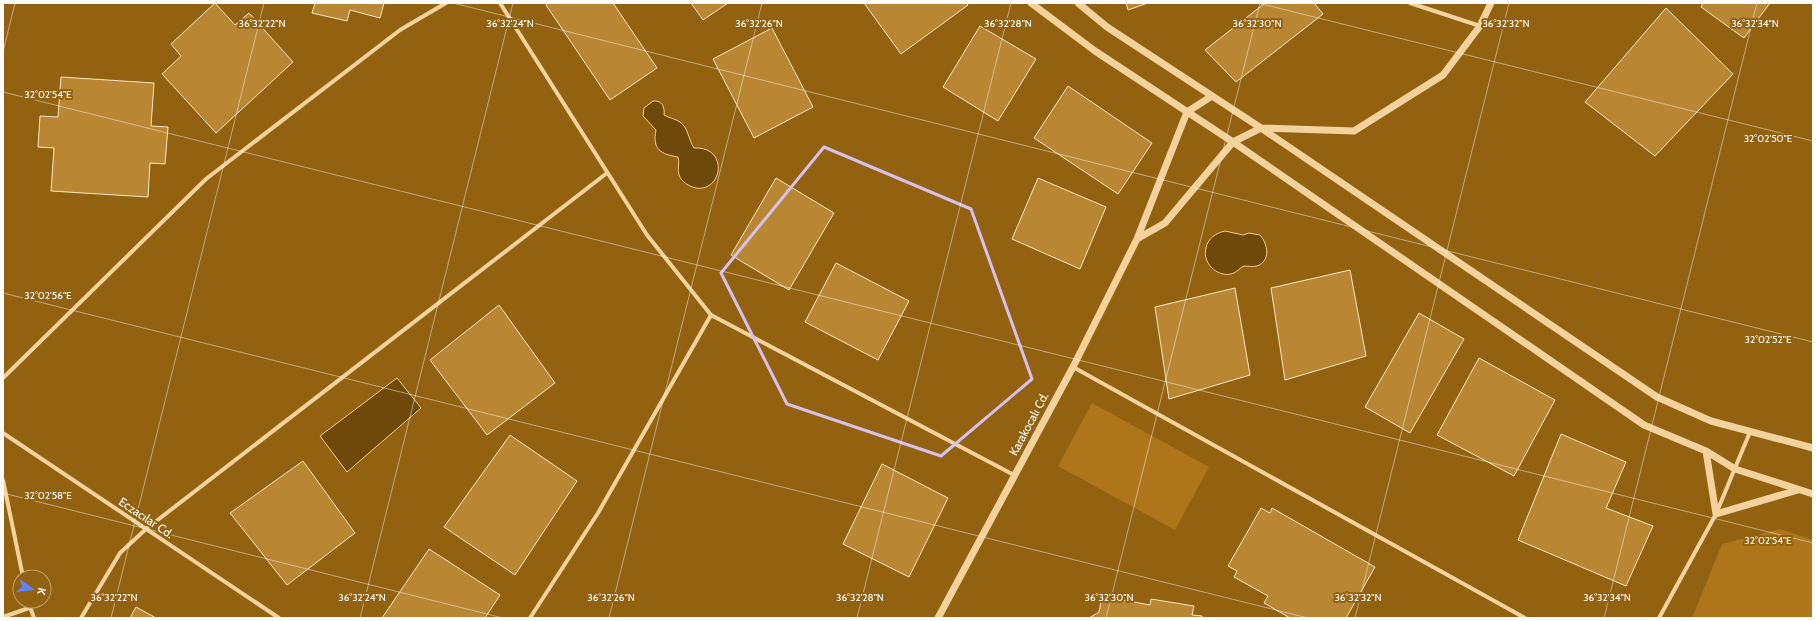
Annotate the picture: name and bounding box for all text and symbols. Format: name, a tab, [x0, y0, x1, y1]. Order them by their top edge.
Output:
text: 36°32'22"N	[238, 17, 286, 30]
text: 36°32'24"N	[486, 17, 534, 30]
text: 36°32'26"N	[735, 17, 783, 30]
text: 36°32'28"N	[984, 17, 1032, 30]
text: 36°32'30"N	[1233, 17, 1281, 30]
text: 36°32'32"N	[1482, 17, 1530, 30]
text: 36°32'34"N	[1731, 17, 1779, 30]
text: 32°02'54"E	[24, 88, 72, 101]
text: 32°02'50"E	[1744, 132, 1793, 145]
text: 32°02'56"E	[24, 289, 72, 302]
text: 32°02'52"E	[1745, 333, 1792, 346]
street label: Karakocalı Cd.	[1006, 390, 1051, 458]
text: 32°02'58"E	[24, 489, 72, 502]
street label: Eczacılar Cd.	[116, 494, 176, 541]
text: 32°02'54"E	[1744, 534, 1792, 547]
north arrow	[12, 569, 52, 609]
text: K	[34, 586, 49, 597]
text: 36°32'22"N	[90, 591, 138, 604]
text: 36°32'24"N	[338, 591, 386, 604]
text: 36°32'26"N	[587, 591, 635, 604]
text: 36°32'28"N	[836, 591, 884, 604]
text: 36°32'30"N	[1085, 591, 1133, 604]
text: 36°32'32"N	[1334, 591, 1382, 604]
text: 36°32'34"N	[1583, 591, 1631, 604]

